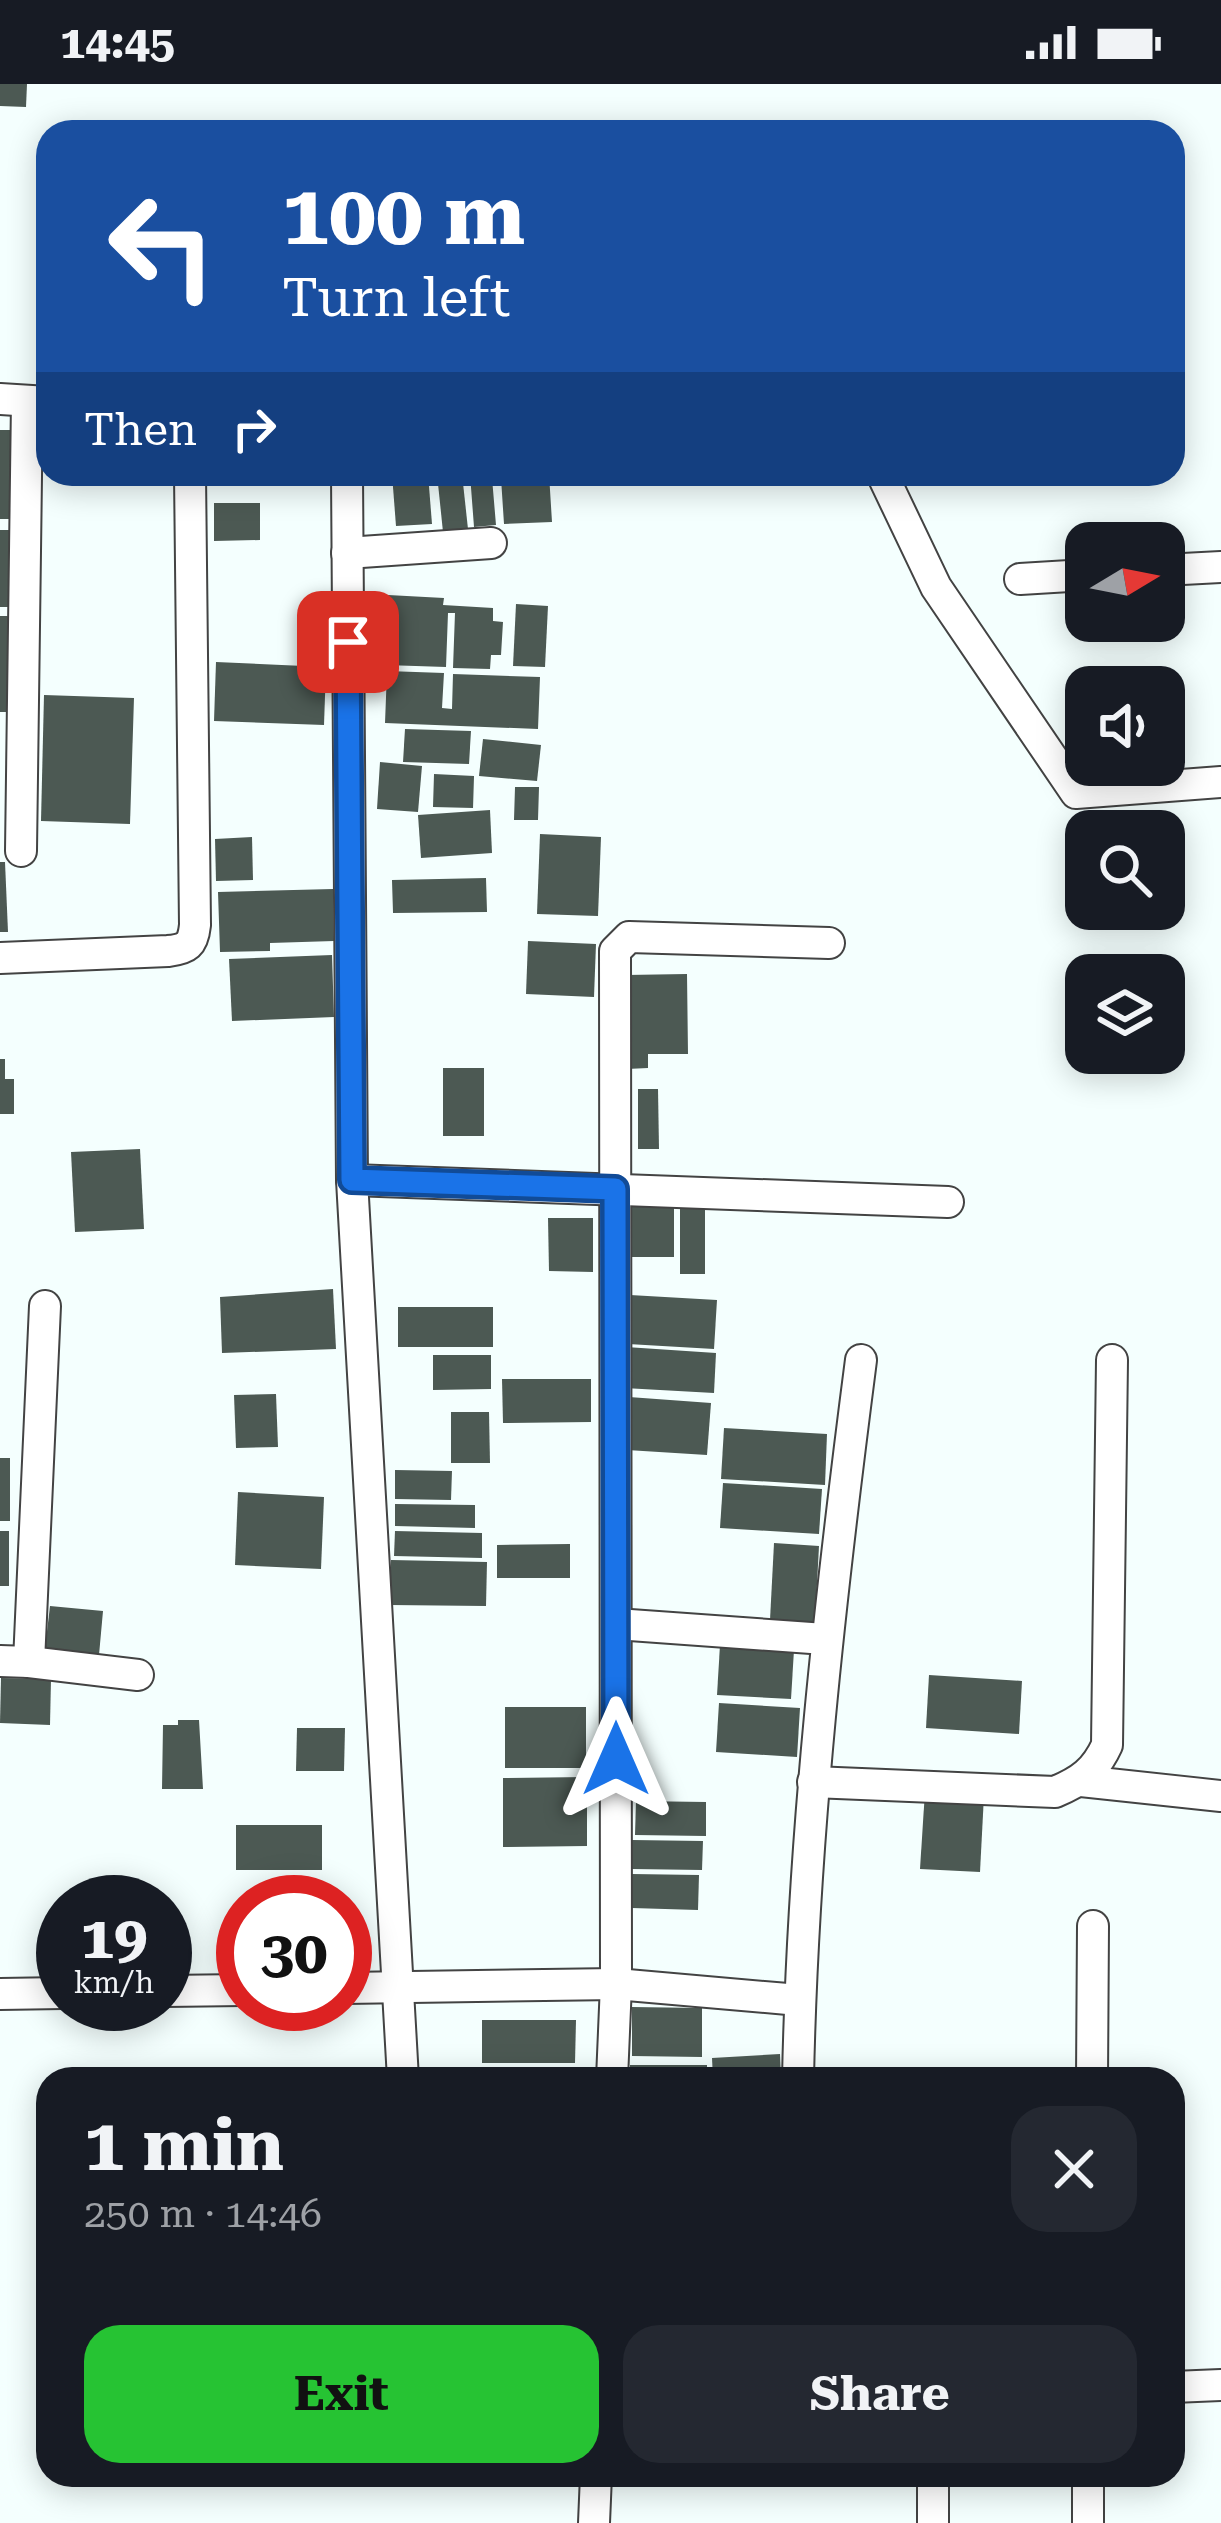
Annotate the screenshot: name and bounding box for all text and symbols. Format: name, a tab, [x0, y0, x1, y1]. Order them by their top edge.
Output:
text: 14:45	[60, 16, 175, 69]
text: 100 m	[282, 166, 525, 264]
icon: left	[84, 168, 240, 324]
text: Turn left	[282, 266, 510, 329]
icon: right	[221, 396, 287, 462]
text: Then	[84, 403, 197, 456]
north arrow	[1065, 522, 1185, 642]
map controls	[1065, 522, 1185, 1074]
pin	[297, 591, 399, 693]
icon: arrive	[315, 609, 381, 675]
button: sound	[1065, 666, 1185, 786]
button: search	[1065, 810, 1185, 930]
button: layers	[1065, 954, 1185, 1074]
position arrow	[553, 1696, 679, 1822]
speed limit sign: 30	[216, 1875, 372, 2031]
text: 19	[80, 1902, 148, 1973]
text: km/h	[74, 1965, 154, 2000]
text: 1 min	[84, 2103, 284, 2188]
button: close	[1011, 2106, 1137, 2232]
text: 250 m · 14:46	[84, 2191, 322, 2237]
button: Exit	[84, 2325, 599, 2463]
button: Share	[623, 2325, 1137, 2463]

